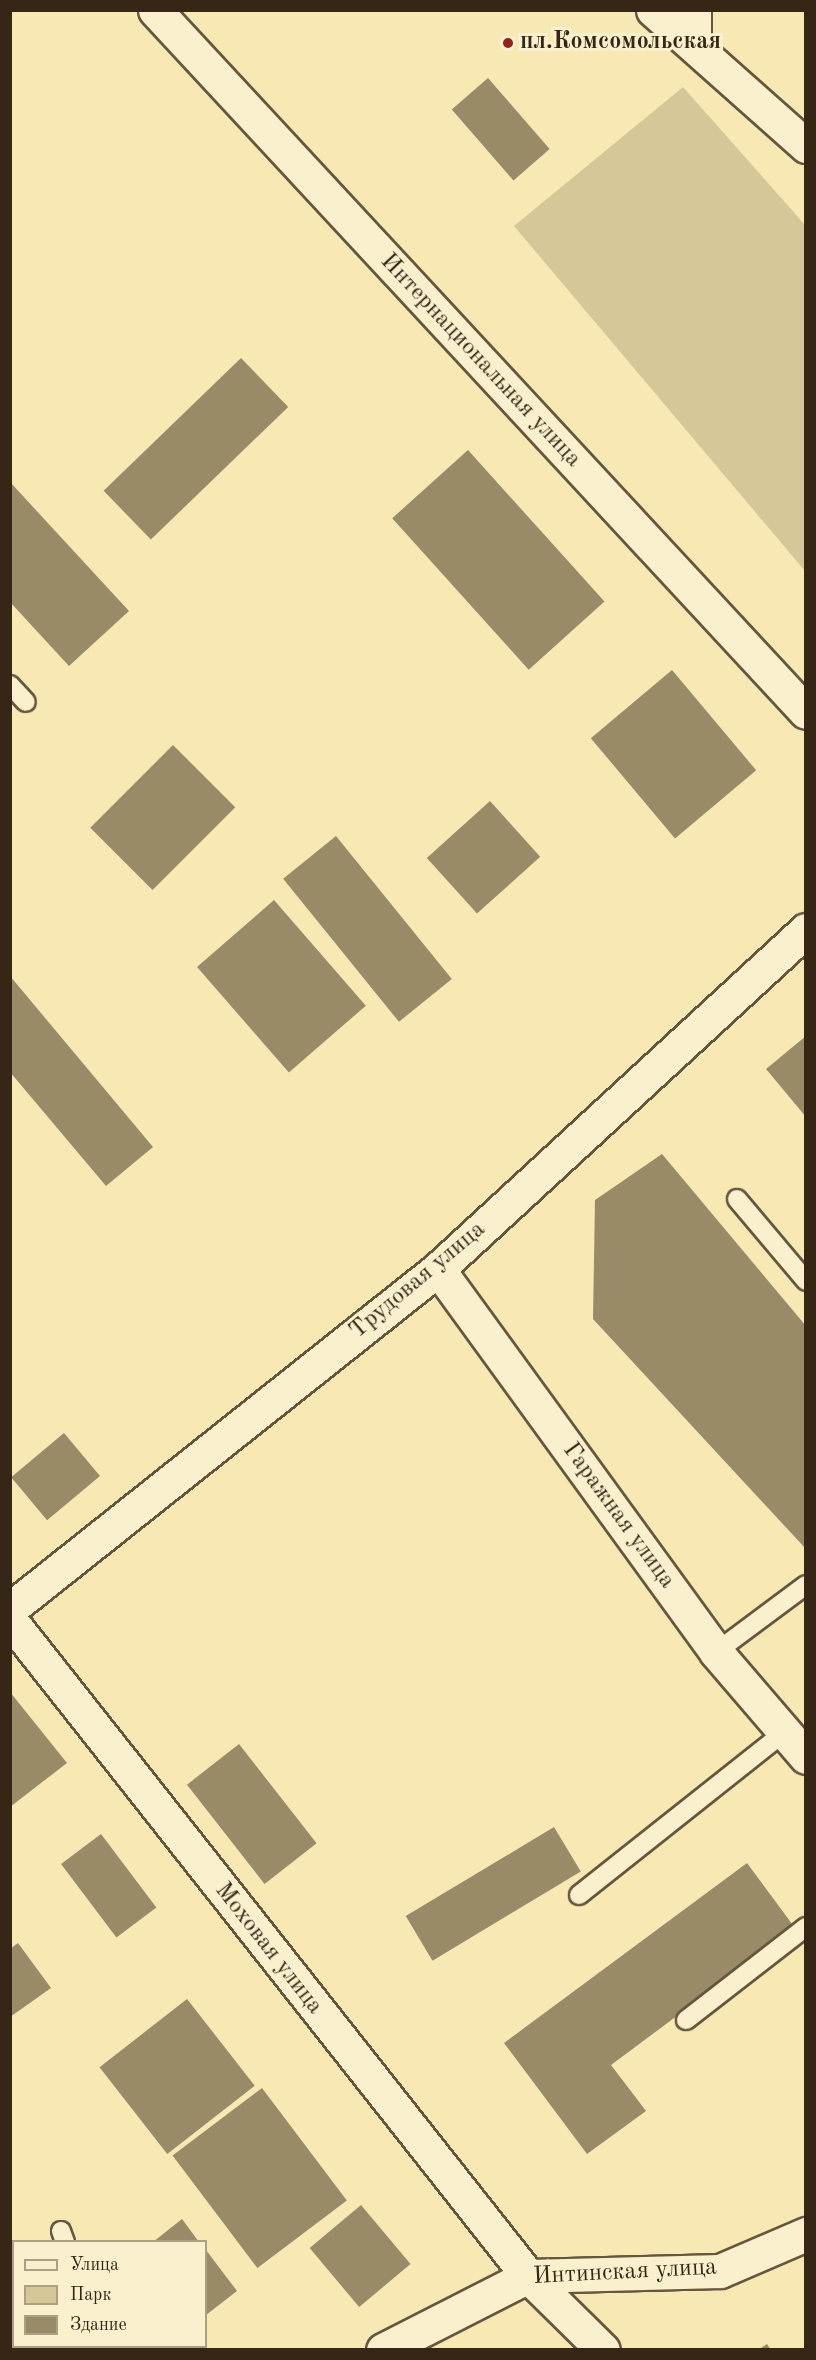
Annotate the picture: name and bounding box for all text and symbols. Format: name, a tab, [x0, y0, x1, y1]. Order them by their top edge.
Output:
place label: пл.Комсомольская	[520, 29, 721, 57]
marker: пл.Комсомольская	[501, 36, 515, 50]
street label: Интернациональная улица	[373, 248, 587, 474]
street label: Трудовая улица	[344, 1216, 492, 1346]
street label: Гаражная улица	[555, 1437, 681, 1595]
street label: Моховая улица	[208, 1877, 328, 2021]
legend	[12, 2240, 207, 2348]
street label: Интинская улица	[532, 2254, 718, 2292]
text: Улица	[70, 2256, 119, 2274]
text: Парк	[70, 2286, 111, 2304]
text: Здание	[70, 2316, 127, 2334]

